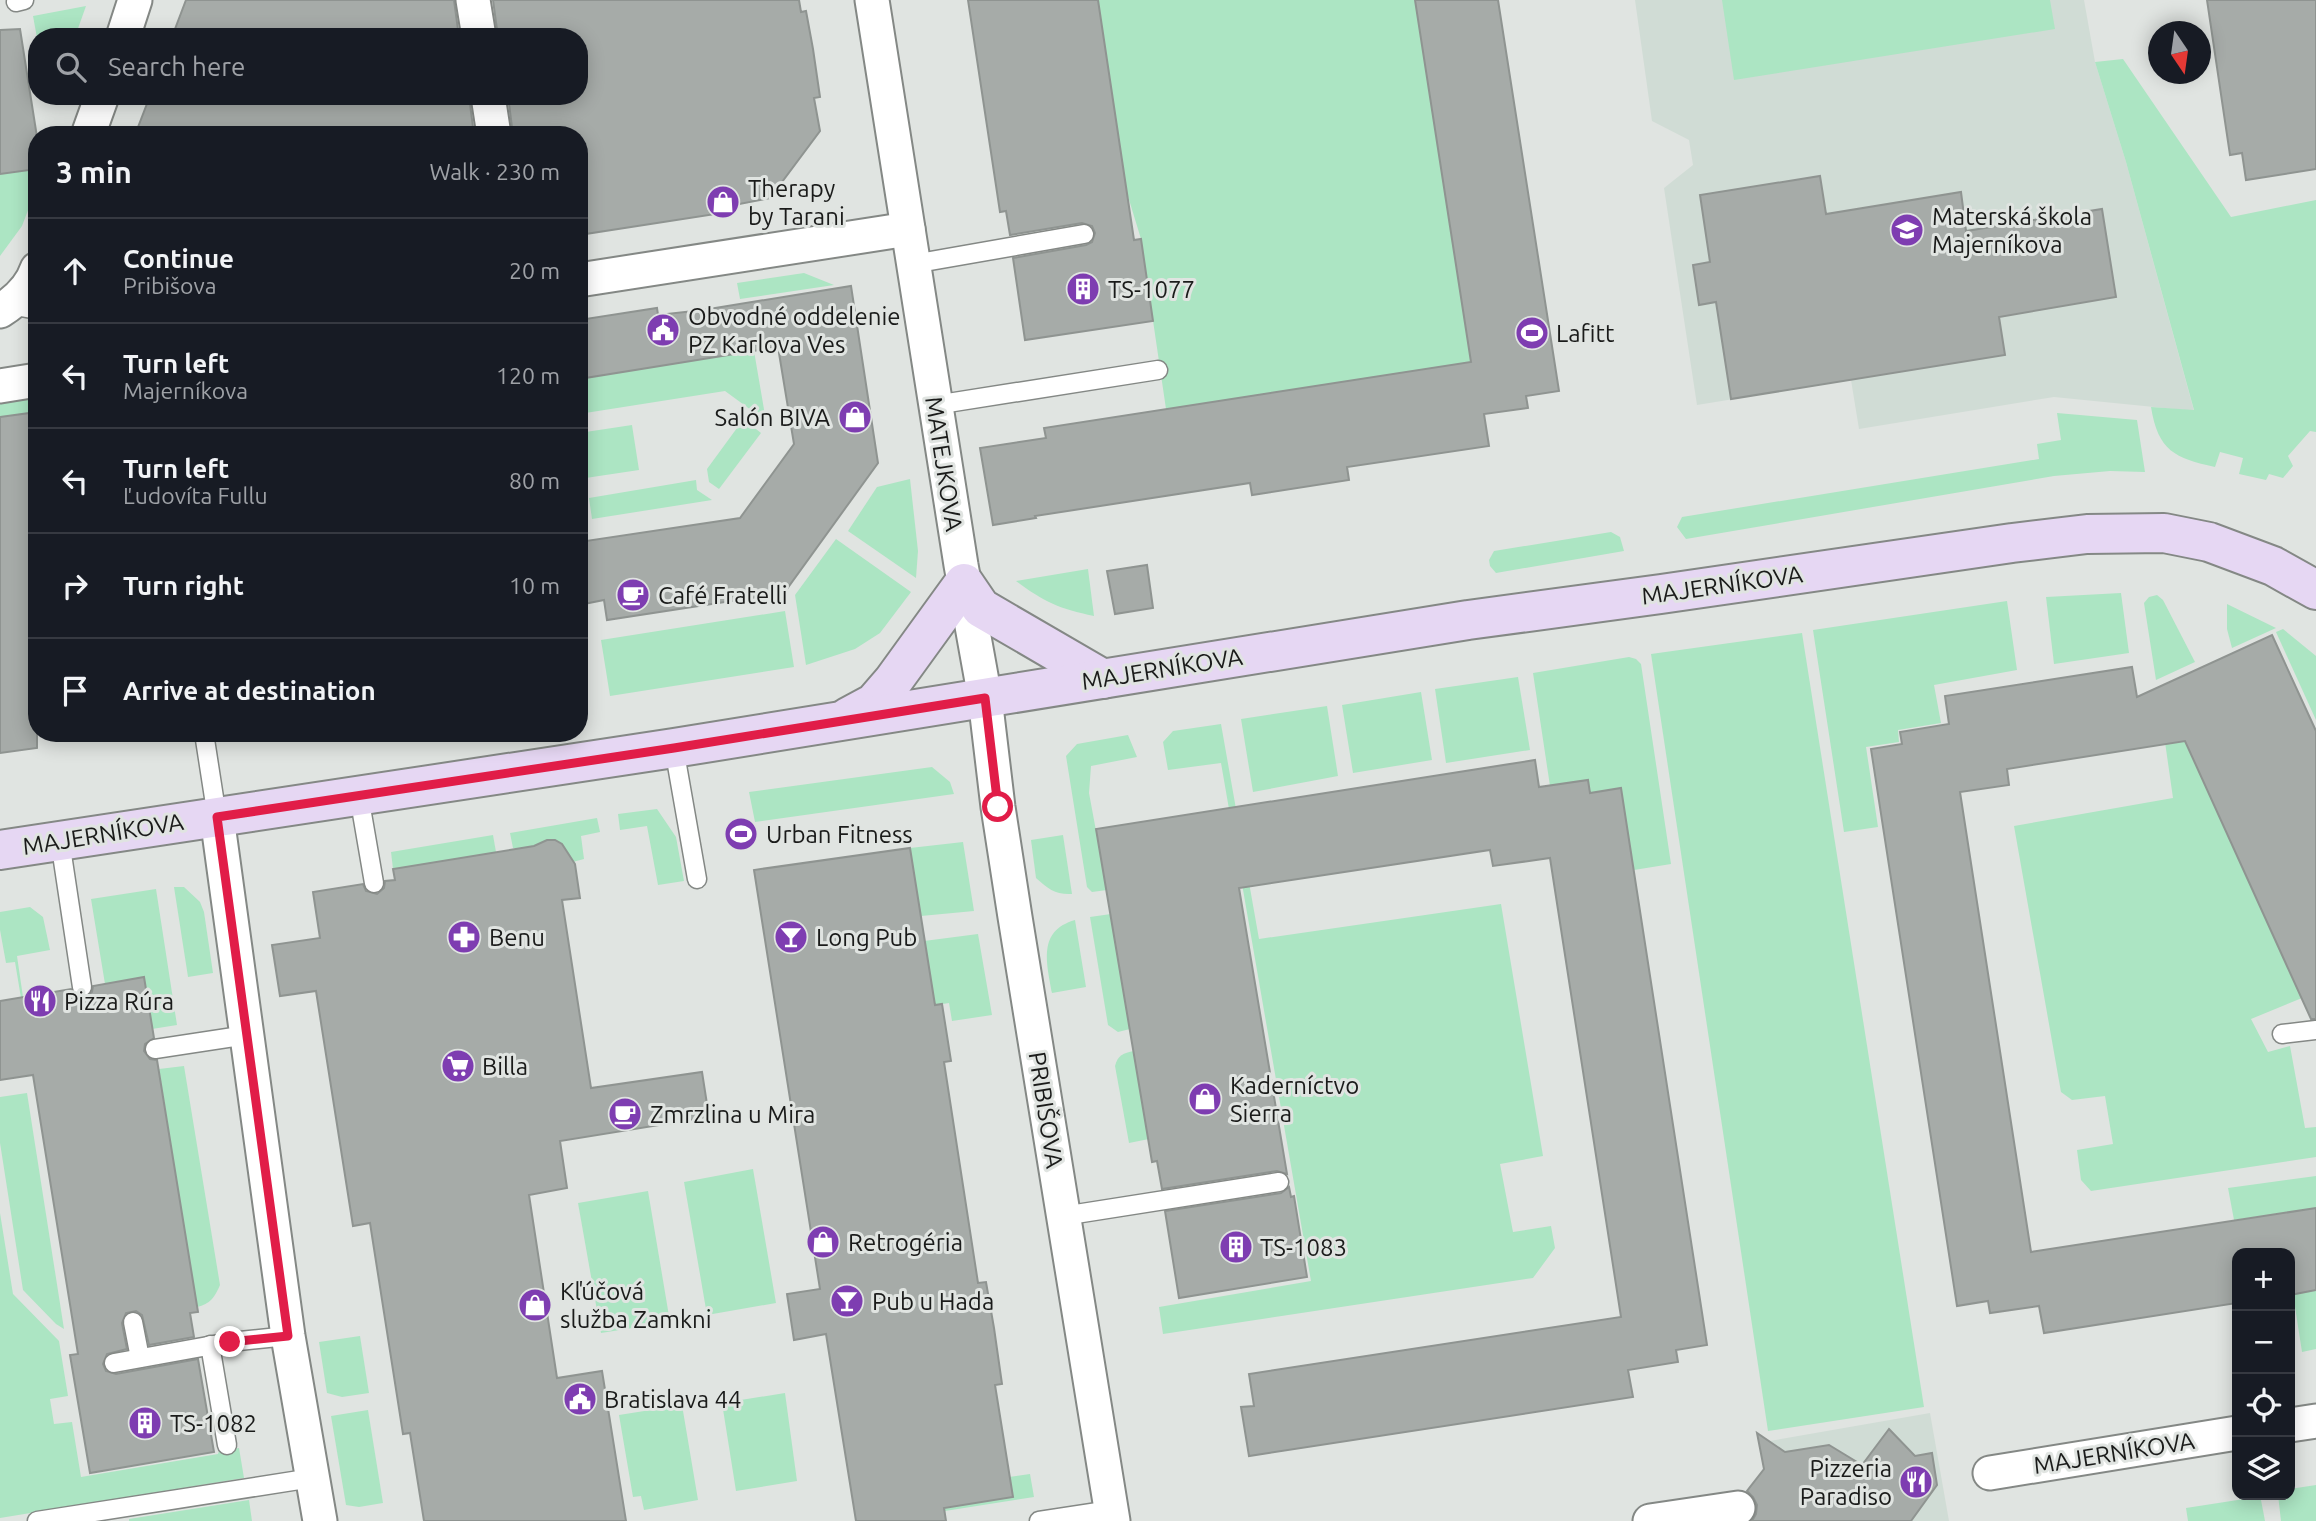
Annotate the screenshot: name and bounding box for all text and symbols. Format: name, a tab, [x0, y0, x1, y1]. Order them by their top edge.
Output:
north arrow	[2148, 21, 2211, 84]
search box	[28, 28, 588, 105]
icon: search	[52, 48, 90, 86]
text: Search here	[108, 52, 245, 81]
text: 3 min	[56, 155, 132, 189]
text: Walk · 230 m	[429, 159, 560, 184]
place label: Therapy by Tarani	[748, 175, 845, 230]
shop icon: Therapy by Tarani	[704, 183, 742, 221]
place label: Materská škola Majerníkova	[1932, 203, 2092, 258]
school or university icon: Materská škola Majerníkova	[1888, 211, 1926, 249]
text: Continue	[123, 244, 234, 273]
icon: ahead	[56, 252, 94, 290]
text: 20 m	[509, 258, 560, 283]
building icon: TS-1077	[1064, 270, 1102, 308]
text: Pribišova	[123, 273, 217, 298]
place label: TS-1077	[1108, 276, 1195, 303]
place label: Obvodné oddelenie PZ Karlova Ves	[688, 303, 901, 358]
public building icon: Obvodné oddelenie PZ Karlova Ves	[644, 311, 682, 349]
sports icon: Lafitt	[1513, 314, 1551, 352]
place label: Lafitt	[1556, 320, 1615, 347]
text: Turn left	[123, 349, 229, 378]
icon: left	[56, 357, 94, 395]
text: 120 m	[496, 363, 560, 388]
text: Majerníkova	[123, 378, 248, 403]
street label: MATEJKOVA	[920, 395, 968, 534]
shop icon: Salón BIVA	[836, 398, 874, 436]
place label: Salón BIVA	[715, 404, 830, 431]
text: Turn left	[123, 454, 229, 483]
icon: left	[56, 462, 94, 500]
text: 80 m	[509, 468, 560, 493]
text: Ľudovíta Fullu	[123, 483, 268, 508]
street label: MAJERNÍKOVA	[1639, 559, 1805, 610]
icon: right	[56, 567, 94, 605]
text: Turn right	[123, 571, 244, 600]
text: 10 m	[509, 573, 560, 598]
cafe icon: Café Fratelli	[614, 576, 652, 614]
place label: Café Fratelli	[658, 582, 788, 609]
street label: MAJERNÍKOVA	[1079, 642, 1245, 695]
icon: arrive	[56, 672, 94, 710]
text: Arrive at destination	[123, 676, 376, 705]
route start	[982, 791, 1013, 822]
street label: MAJERNÍKOVA	[20, 807, 186, 860]
sports icon: Urban Fitness	[722, 815, 760, 853]
place label: Urban Fitness	[766, 821, 913, 848]
pharmacy icon: Benu	[445, 918, 483, 956]
bar icon: Long Pub	[772, 918, 810, 956]
place label: Benu	[489, 924, 545, 951]
place label: Long Pub	[816, 924, 917, 951]
restaurant icon: Pizza Rúra	[21, 982, 59, 1020]
place label: Pizza Rúra	[64, 988, 174, 1015]
supermarket icon: Billa	[439, 1047, 477, 1085]
street label: PRIBIŠOVA	[1023, 1050, 1070, 1170]
place label: Billa	[482, 1053, 528, 1080]
place label: Kaderníctvo Sierra	[1230, 1072, 1359, 1127]
shop icon: Kaderníctvo Sierra	[1186, 1080, 1224, 1118]
cafe icon: Zmrzlina u Mira	[606, 1095, 644, 1133]
place label: Zmrzlina u Mira	[650, 1101, 815, 1128]
shop icon: Retrogéria	[804, 1223, 842, 1261]
building icon: TS-1083	[1217, 1228, 1255, 1266]
place label: Retrogéria	[848, 1229, 963, 1256]
place label: TS-1083	[1260, 1234, 1347, 1261]
map controls	[2232, 1248, 2295, 1500]
button: +	[2232, 1248, 2295, 1311]
place label: Kľúčová služba Zamkni	[560, 1278, 712, 1333]
bar icon: Pub u Hada	[828, 1282, 866, 1320]
shop icon: Kľúčová služba Zamkni	[516, 1286, 554, 1324]
place label: Pub u Hada	[872, 1288, 994, 1315]
button: −	[2232, 1311, 2295, 1374]
route end	[214, 1326, 245, 1357]
button: locate	[2232, 1374, 2295, 1437]
public building icon: Bratislava 44	[561, 1380, 599, 1418]
place label: Bratislava 44	[604, 1386, 742, 1413]
building icon: TS-1082	[126, 1404, 164, 1442]
place label: TS-1082	[170, 1410, 257, 1437]
street label: MAJERNÍKOVA	[2031, 1426, 2197, 1479]
button: layers	[2232, 1437, 2295, 1500]
place label: Pizzeria Paradiso	[1800, 1455, 1892, 1510]
restaurant icon: Pizzeria Paradiso	[1897, 1463, 1935, 1501]

